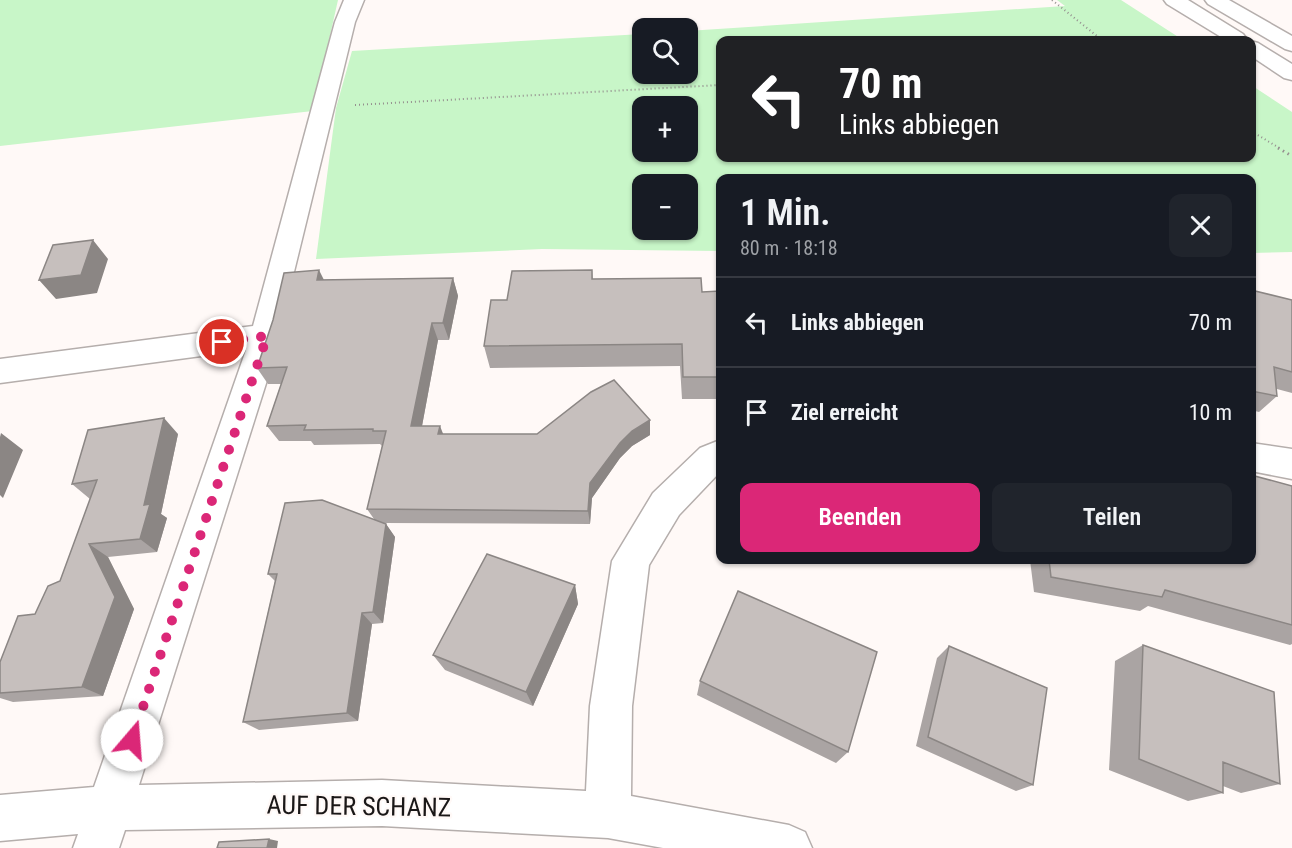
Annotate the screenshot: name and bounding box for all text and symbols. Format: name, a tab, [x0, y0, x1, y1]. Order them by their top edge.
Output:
map controls	[632, 18, 698, 240]
button: search	[632, 18, 698, 84]
text: 70 m	[839, 59, 922, 108]
icon: left	[740, 60, 818, 138]
button: +	[632, 96, 698, 162]
text: Links abbiegen	[839, 109, 999, 141]
button: −	[632, 174, 698, 240]
text: 1 Min.	[740, 192, 830, 234]
button: close	[1169, 194, 1232, 257]
text: 80 m · 18:18	[740, 236, 838, 260]
icon: left	[740, 306, 773, 339]
text: Links abbiegen	[791, 310, 924, 335]
text: 70 m	[1189, 310, 1232, 335]
pin	[196, 316, 247, 367]
icon: arrive	[205, 325, 238, 358]
icon: arrive	[740, 396, 773, 429]
text: Ziel erreicht	[791, 400, 898, 425]
text: 10 m	[1189, 400, 1232, 425]
button: Beenden	[740, 483, 980, 552]
button: Teilen	[992, 483, 1232, 552]
position arrow	[100, 708, 164, 772]
street label: AUF DER SCHANZ	[266, 789, 452, 823]

